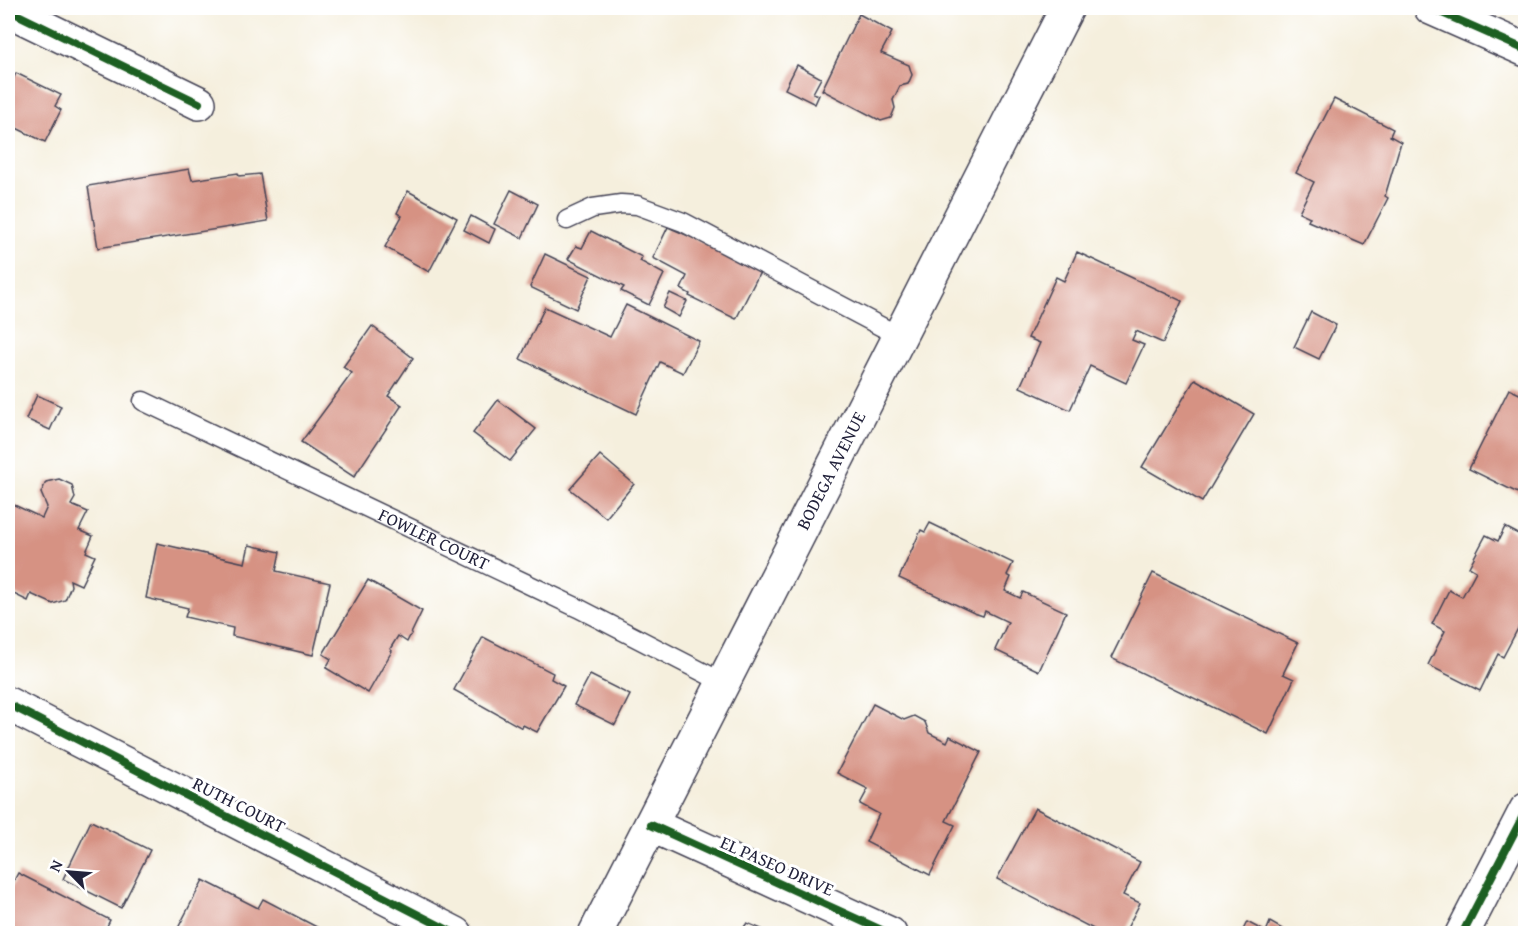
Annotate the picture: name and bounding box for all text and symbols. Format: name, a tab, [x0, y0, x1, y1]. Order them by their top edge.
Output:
street label: BODEGA AVENUE	[789, 406, 872, 534]
street label: FOWLER COURT	[374, 501, 494, 577]
street label: RUTH COURT	[188, 770, 290, 839]
street label: EL PASEO DRIVE	[716, 828, 838, 903]
north arrow	[39, 842, 99, 902]
text: N	[42, 855, 69, 876]

